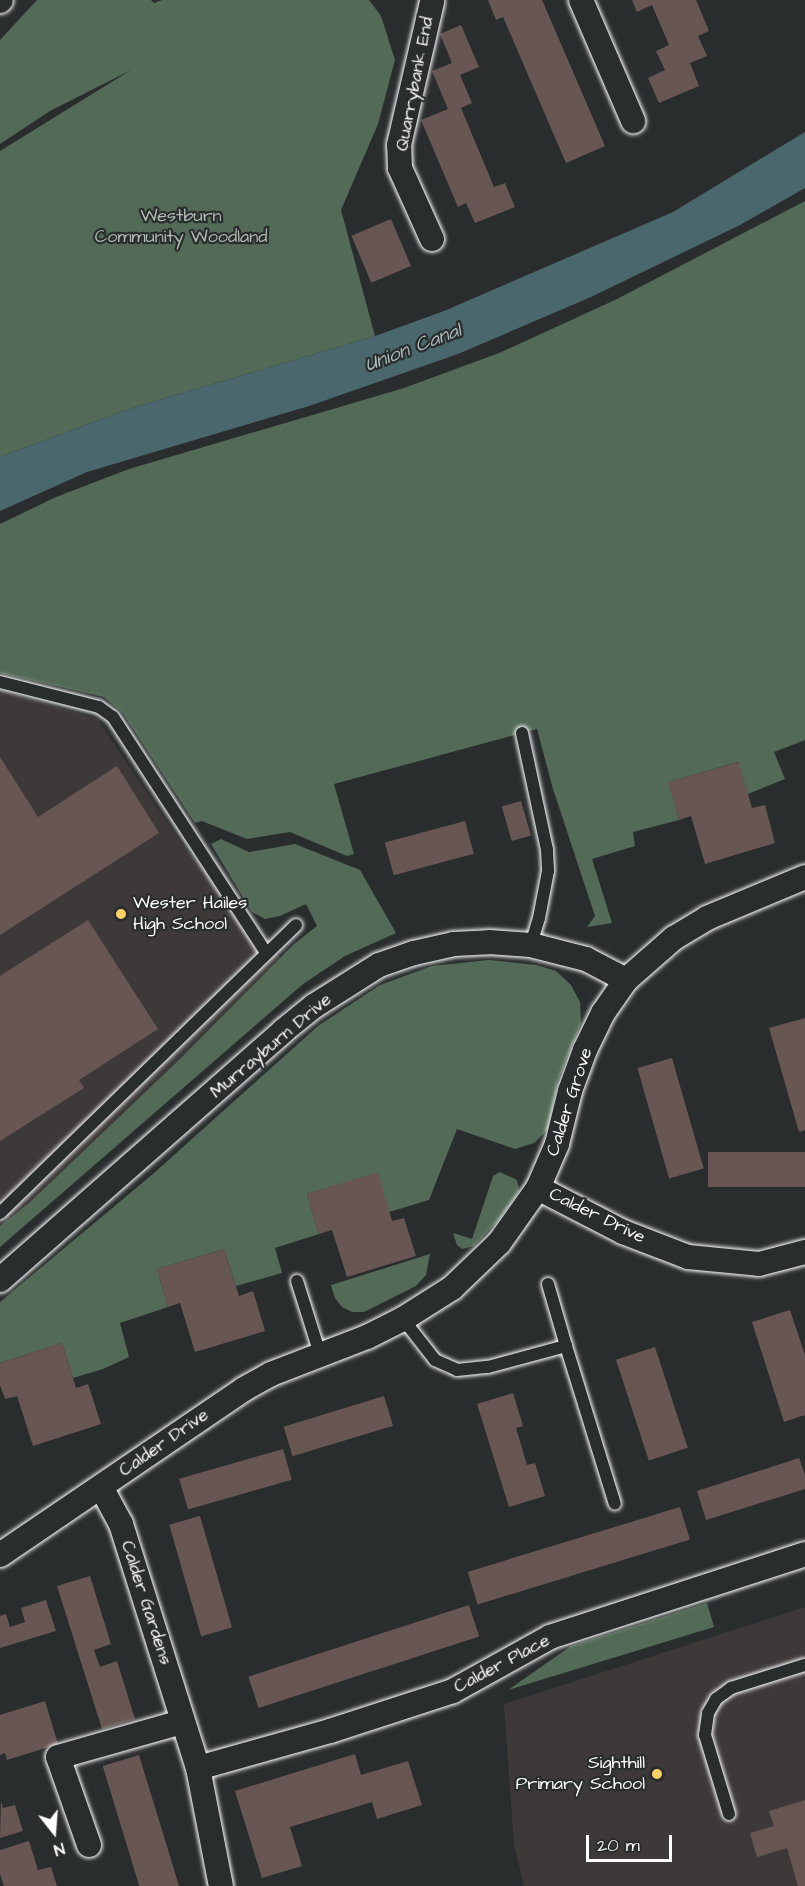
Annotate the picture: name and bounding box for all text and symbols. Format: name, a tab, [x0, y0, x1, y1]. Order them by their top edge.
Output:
street label: Quarrybank End	[391, 15, 439, 153]
park label: Westburn Community Woodland	[95, 206, 267, 248]
water label: Union Canal	[361, 319, 465, 377]
place label: Wester Hailes High School	[133, 893, 247, 936]
marker: Wester Hailes High School	[114, 907, 128, 921]
street label: Murrayburn Drive	[206, 989, 336, 1103]
street label: Calder Grove	[542, 1045, 598, 1159]
street label: Calder Drive	[545, 1183, 649, 1249]
street label: Calder Drive	[115, 1404, 213, 1482]
street label: Calder Gardens	[116, 1538, 176, 1668]
street label: Calder Place	[450, 1630, 554, 1698]
place label: Sighthill Primary School	[516, 1753, 645, 1796]
marker: Sighthill Primary School	[650, 1767, 664, 1781]
north arrow	[24, 1802, 84, 1862]
scale bar	[589, 1823, 674, 1861]
text: 20 m	[597, 1833, 640, 1858]
text: N	[51, 1837, 67, 1861]

